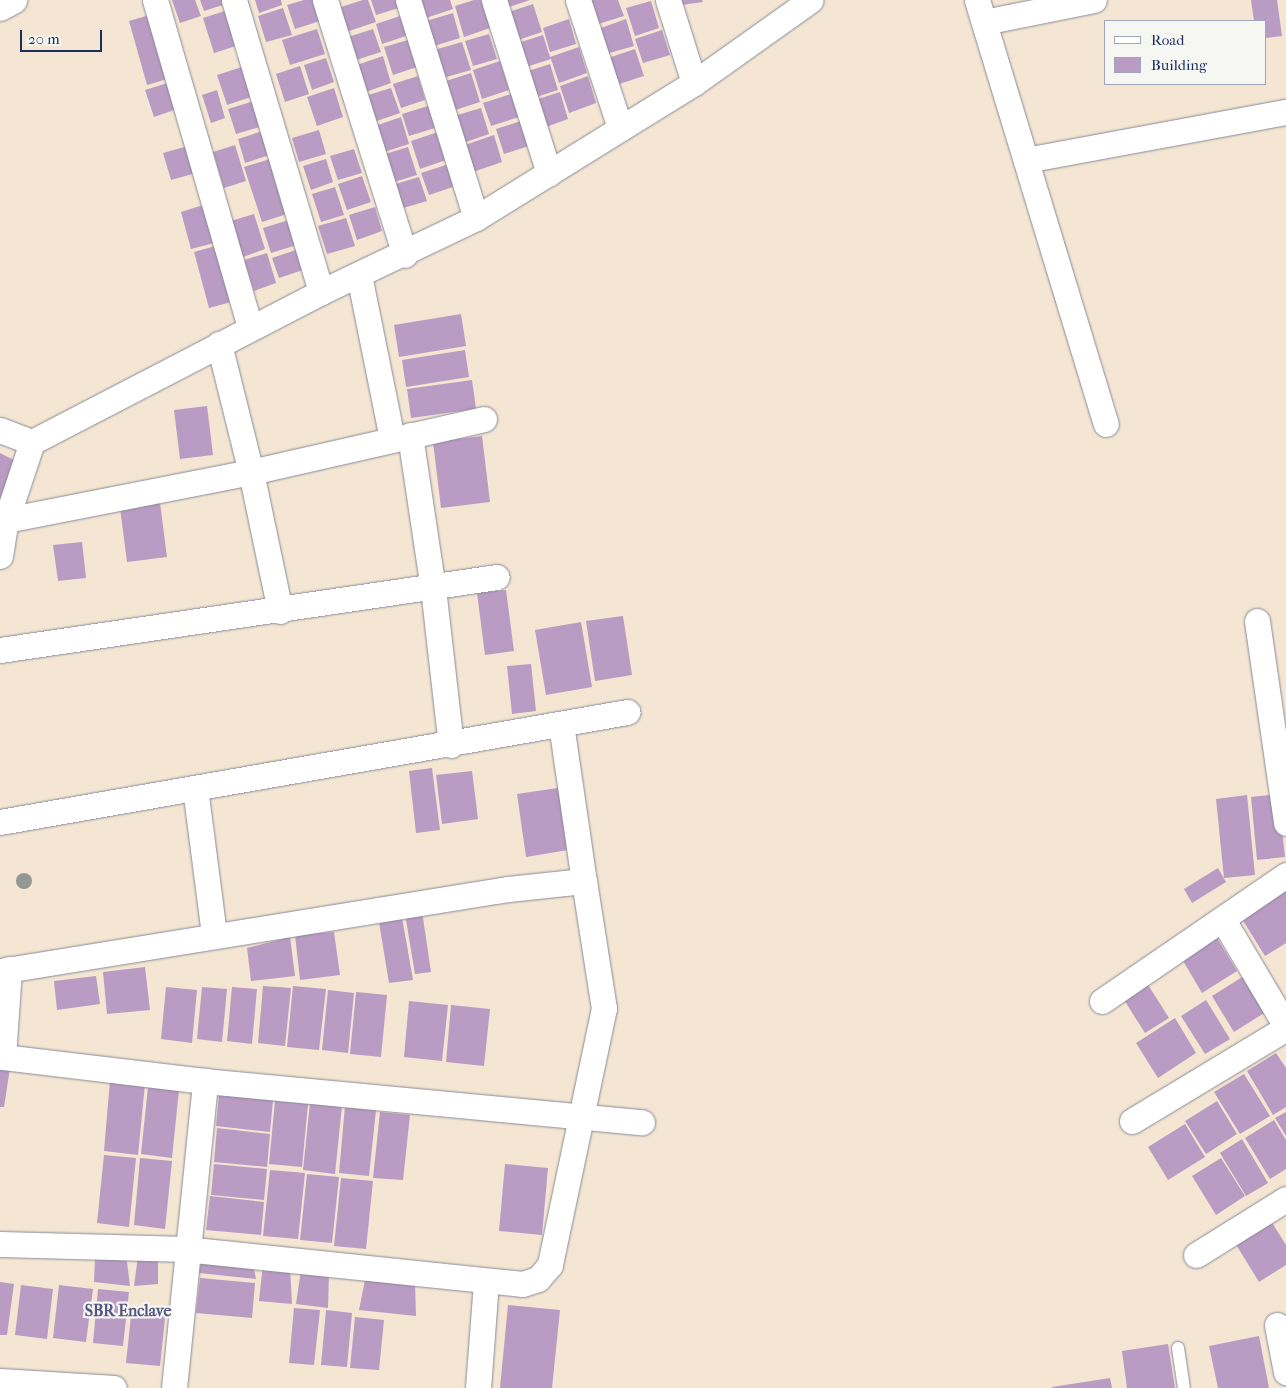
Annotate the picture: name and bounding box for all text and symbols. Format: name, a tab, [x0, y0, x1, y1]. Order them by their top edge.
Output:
scale bar	[22, 20, 105, 52]
legend	[1104, 20, 1266, 85]
text: 20 m	[28, 30, 60, 48]
text: Road	[1151, 31, 1184, 49]
text: Building	[1151, 56, 1207, 74]
district label: SBR Enclave	[85, 1301, 171, 1321]

